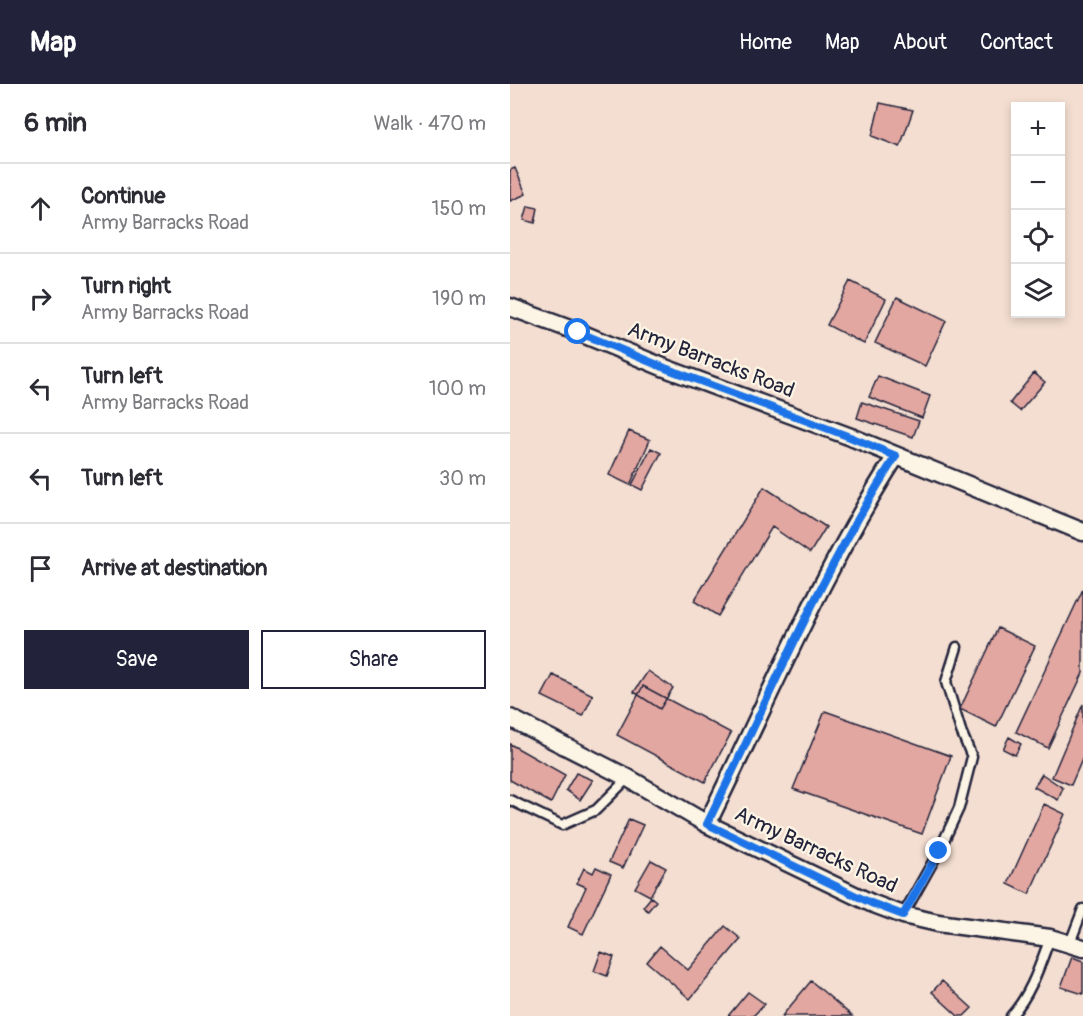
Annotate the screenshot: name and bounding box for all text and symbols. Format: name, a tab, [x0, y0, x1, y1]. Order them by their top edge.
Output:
text: Map	[30, 25, 76, 60]
text: Home	[739, 29, 792, 56]
text: Map	[825, 29, 860, 56]
text: About	[893, 29, 947, 56]
text: Contact	[980, 29, 1053, 56]
map controls	[1011, 102, 1065, 318]
button: +	[1011, 102, 1065, 156]
text: 6 min	[24, 107, 87, 139]
text: Walk · 470 m	[373, 111, 486, 136]
button: −	[1011, 156, 1065, 210]
text: Continue	[81, 182, 165, 210]
icon: ahead	[24, 192, 57, 225]
text: 150 m	[432, 196, 486, 221]
text: Army Barracks Road	[81, 210, 249, 235]
button: locate	[1011, 210, 1065, 264]
button: layers	[1011, 264, 1065, 318]
text: Turn right	[81, 272, 171, 300]
icon: right	[24, 282, 57, 315]
text: 190 m	[432, 286, 486, 311]
text: Army Barracks Road	[81, 300, 249, 325]
street label: Army Barracks Road	[624, 316, 798, 404]
route start	[564, 318, 590, 344]
text: Turn left	[81, 362, 163, 390]
icon: left	[24, 372, 57, 405]
text: 100 m	[429, 376, 486, 401]
text: Army Barracks Road	[81, 390, 249, 415]
icon: left	[24, 462, 57, 495]
text: Turn left	[81, 464, 163, 492]
text: 30 m	[439, 466, 486, 491]
icon: arrive	[24, 552, 57, 585]
text: Arrive at destination	[81, 554, 267, 582]
button: Save	[24, 630, 249, 689]
button: Share	[261, 630, 486, 689]
street label: Army Barracks Road	[730, 800, 902, 900]
route end	[925, 837, 951, 863]

